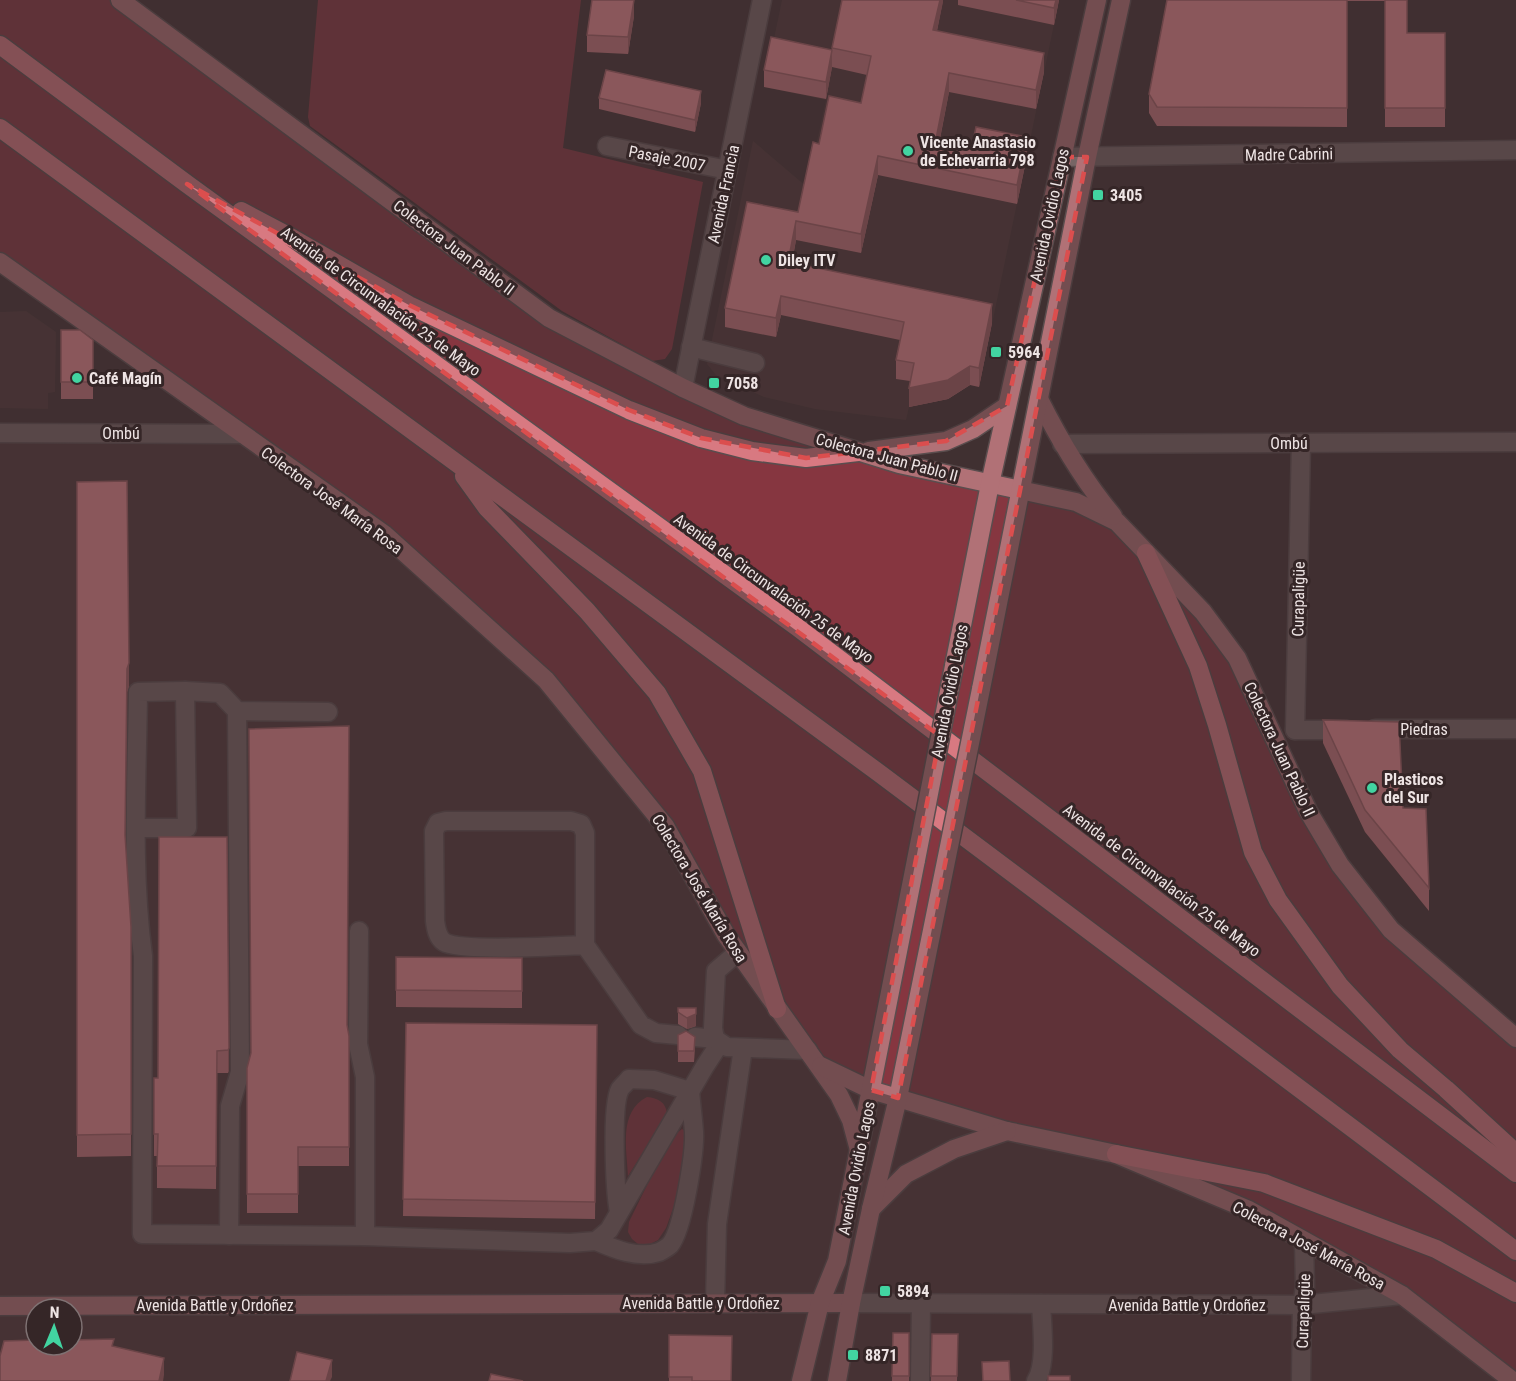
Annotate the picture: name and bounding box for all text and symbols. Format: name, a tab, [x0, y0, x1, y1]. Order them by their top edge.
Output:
place label: Vicente Anastasio de Echevarria 798	[920, 133, 1036, 170]
street label: Pasaje 2007	[627, 142, 707, 175]
street label: Avenida Francia	[704, 143, 743, 245]
marker: Vicente Anastasio de Echevarria 798	[901, 144, 915, 158]
street label: Madre Cabrini	[1245, 144, 1333, 165]
street label: Avenida Ovidio Lagos	[1026, 147, 1073, 283]
place label: 3405	[1110, 186, 1142, 205]
marker: 3405	[1091, 188, 1105, 202]
street label: Colectora Juan Pablo II	[390, 196, 518, 299]
street label: Avenida de Circunvalación 25 de Mayo	[277, 223, 484, 380]
place label: Diley ITV	[778, 251, 836, 270]
marker: Diley ITV	[759, 253, 773, 267]
place label: 5964	[1008, 343, 1040, 362]
marker: 5964	[989, 345, 1003, 359]
place label: Café Magín	[89, 369, 162, 388]
marker: Café Magín	[70, 371, 84, 385]
place label: 7058	[726, 374, 758, 393]
marker: 7058	[707, 376, 721, 390]
street label: Ombú	[102, 424, 140, 443]
street label: Colectora Juan Pablo II	[814, 429, 960, 486]
street label: Ombú	[1270, 434, 1308, 453]
street label: Colectora José María Rosa	[258, 443, 406, 558]
street label: Avenida de Circunvalación 25 de Mayo	[670, 510, 877, 667]
street label: Curapaligüe	[1288, 561, 1309, 637]
street label: Avenida Ovidio Lagos	[927, 623, 972, 760]
street label: Colectora Juan Pablo II	[1240, 679, 1319, 820]
street label: Piedras	[1400, 720, 1448, 739]
place label: Plasticos del Sur	[1384, 770, 1443, 807]
marker: Plasticos del Sur	[1365, 781, 1379, 795]
street label: Avenida de Circunvalación 25 de Mayo	[1059, 800, 1264, 961]
street label: Colectora José María Rosa	[648, 811, 751, 966]
street label: Avenida Ovidio Lagos	[834, 1100, 879, 1237]
street label: Colectora José María Rosa	[1229, 1197, 1388, 1294]
street label: Curapaligüe	[1293, 1273, 1314, 1349]
place label: 5894	[897, 1282, 929, 1301]
marker: 5894	[878, 1284, 892, 1298]
street label: Avenida Battle y Ordoñez	[622, 1294, 780, 1313]
street label: Avenida Battle y Ordoñez	[136, 1296, 294, 1315]
street label: Avenida Battle y Ordoñez	[1108, 1296, 1266, 1315]
north arrow	[24, 1297, 84, 1357]
text: N	[49, 1303, 60, 1322]
place label: 8871	[865, 1346, 897, 1365]
marker: 8871	[846, 1348, 860, 1362]

